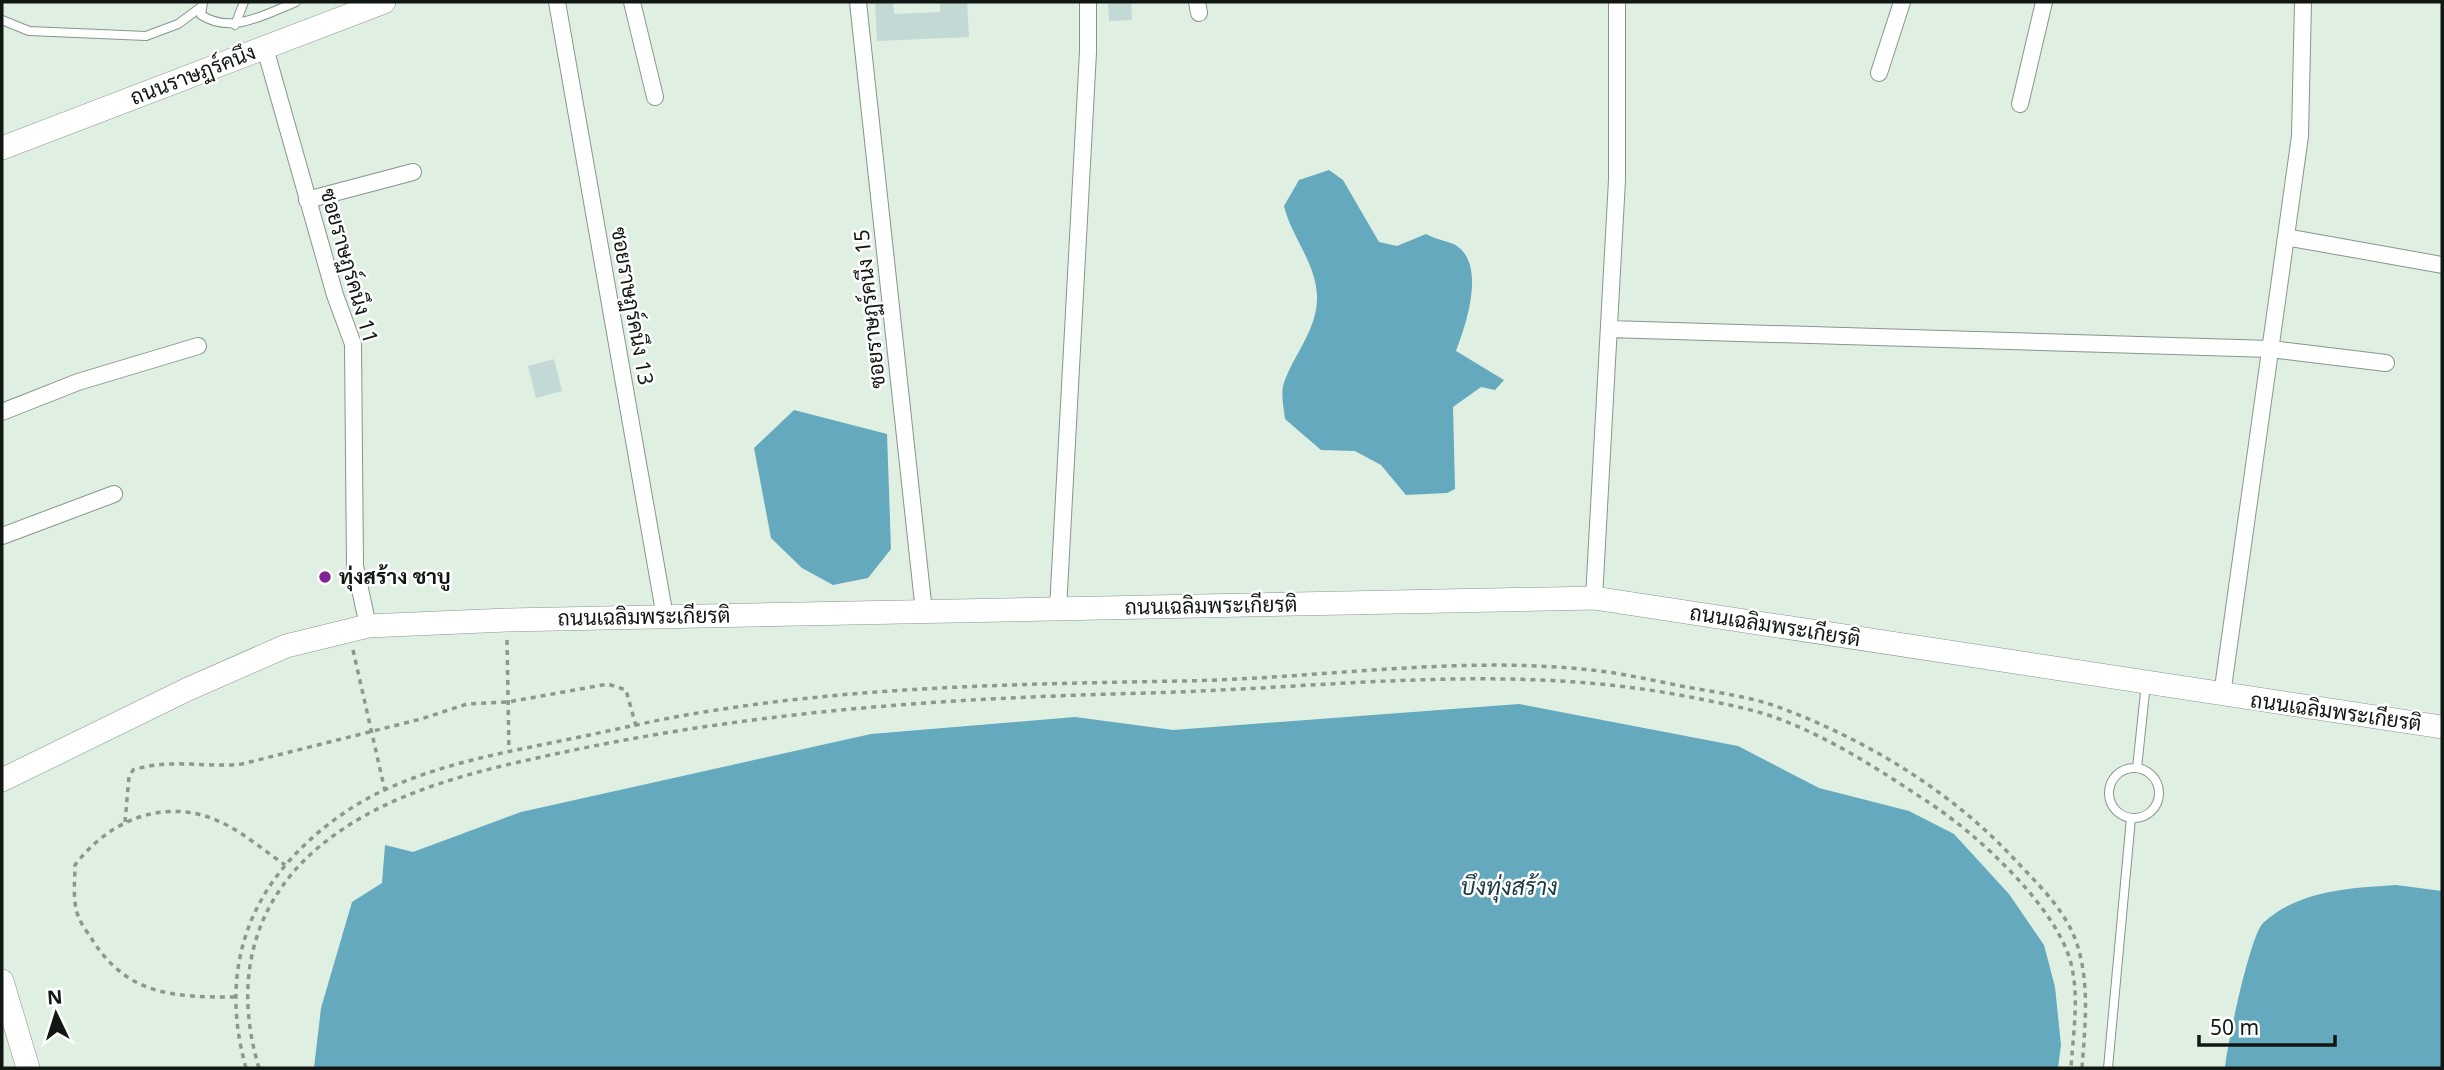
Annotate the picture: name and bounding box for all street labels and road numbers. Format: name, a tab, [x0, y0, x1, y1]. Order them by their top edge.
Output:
street label: ถนนราษฏร์คนึง	[126, 37, 259, 111]
street label: ซอยราษฏร์คนึง 11	[314, 185, 385, 346]
street label: ซอยราษฏร์คนึง 13	[605, 225, 661, 387]
street label: ซอยราษฏร์คนึง 15	[847, 228, 891, 390]
street label: ถนนเฉลิมพระเกียรติ	[1124, 589, 1297, 621]
street label: ถนนเฉลิมพระเกียรติ	[1688, 598, 1863, 652]
street label: ถนนเฉลิมพระเกียรติ	[557, 600, 730, 632]
street label: ถนนเฉลิมพระเกียรติ	[2249, 685, 2424, 737]

